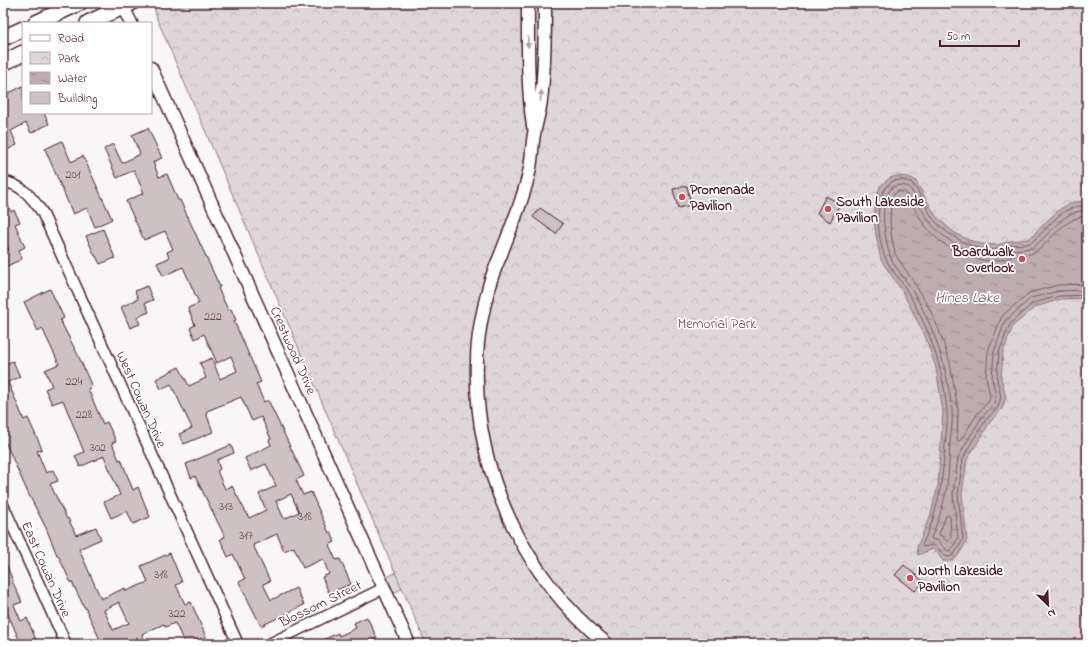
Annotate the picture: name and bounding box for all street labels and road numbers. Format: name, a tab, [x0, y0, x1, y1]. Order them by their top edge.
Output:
street label: Crestwood Drive	[264, 303, 322, 399]
street label: West Cowan Drive	[110, 348, 172, 452]
street label: East Cowan Drive	[15, 518, 76, 621]
street label: Blossom Street	[275, 575, 366, 634]

